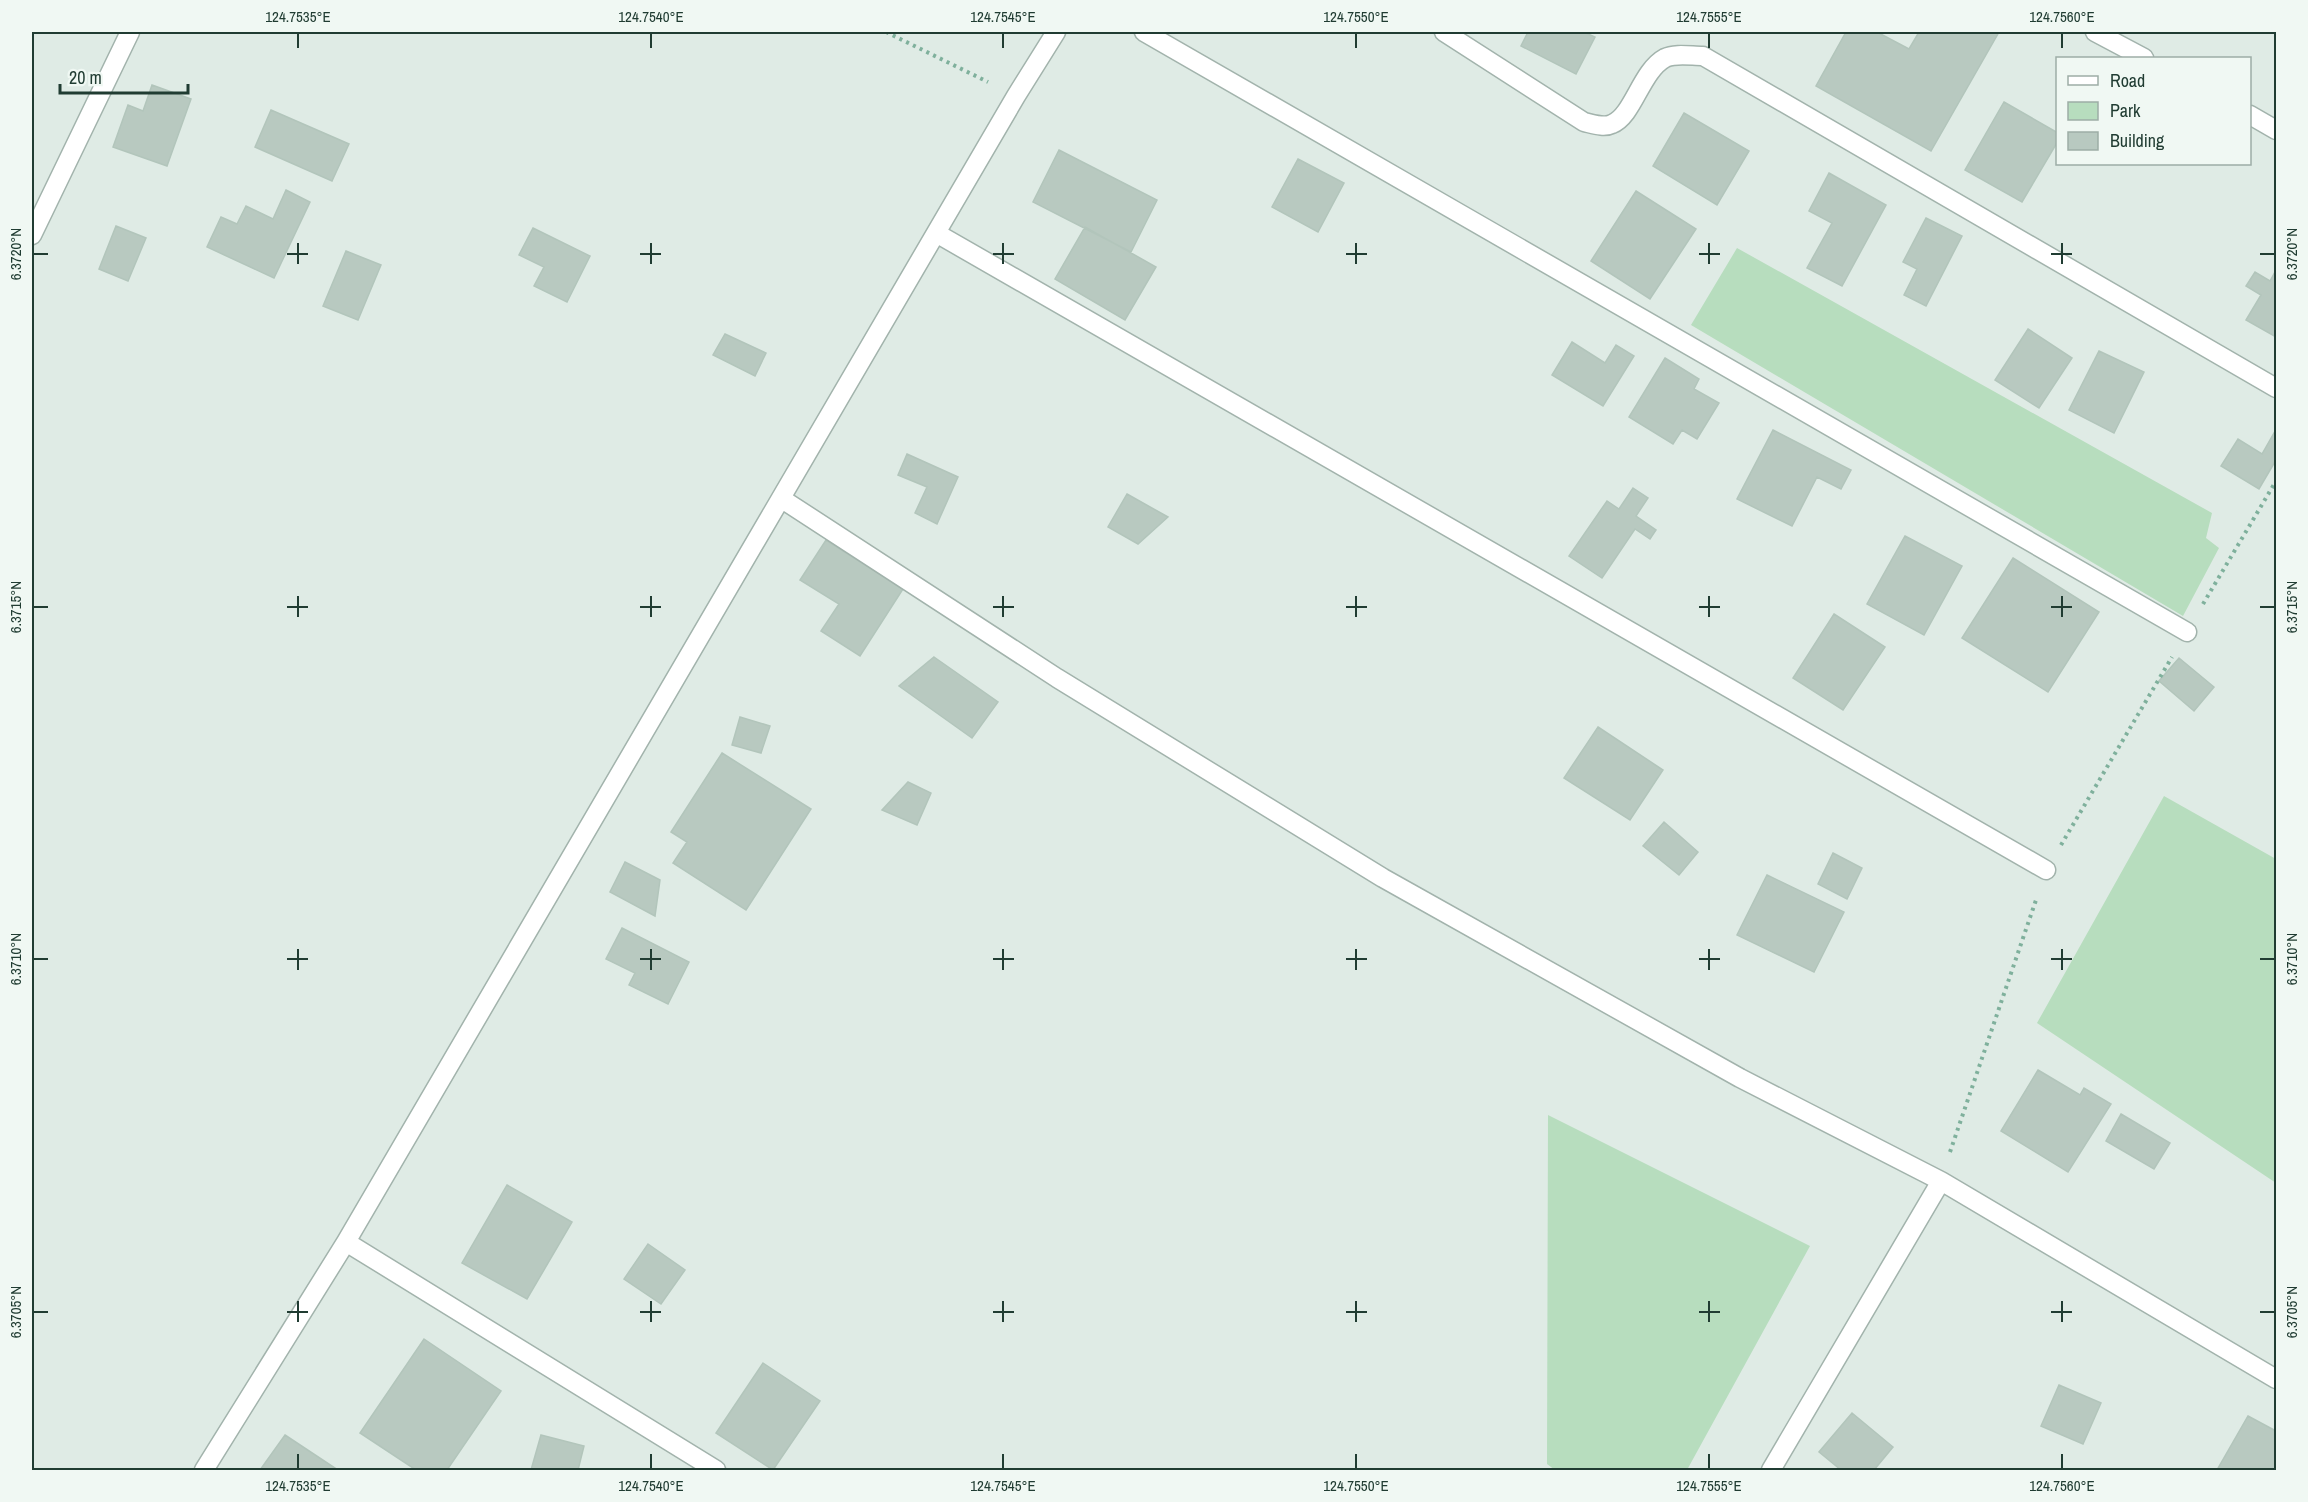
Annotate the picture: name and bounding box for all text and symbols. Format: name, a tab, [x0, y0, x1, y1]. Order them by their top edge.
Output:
text: 124.7535°E	[265, 6, 331, 27]
text: 124.7540°E	[618, 6, 684, 27]
text: 124.7545°E	[970, 6, 1036, 27]
text: 124.7550°E	[1323, 6, 1389, 27]
text: 124.7555°E	[1676, 6, 1742, 27]
text: 124.7560°E	[2029, 6, 2095, 27]
scale bar	[60, 57, 188, 95]
legend	[2056, 57, 2251, 165]
text: 20 m	[69, 65, 102, 90]
text: Road	[2110, 68, 2145, 93]
text: Park	[2110, 98, 2141, 123]
text: Building	[2110, 128, 2165, 153]
text: 6.3720°N	[5, 228, 26, 280]
text: 6.3720°N	[2281, 228, 2302, 280]
text: 6.3715°N	[5, 581, 26, 633]
text: 6.3715°N	[2281, 581, 2302, 633]
text: 6.3710°N	[5, 933, 26, 985]
text: 6.3710°N	[2281, 933, 2302, 985]
text: 6.3705°N	[5, 1286, 26, 1338]
text: 6.3705°N	[2281, 1286, 2302, 1338]
text: 124.7535°E	[265, 1475, 331, 1496]
text: 124.7540°E	[618, 1475, 684, 1496]
text: 124.7545°E	[970, 1475, 1036, 1496]
text: 124.7550°E	[1323, 1475, 1389, 1496]
text: 124.7555°E	[1676, 1475, 1742, 1496]
text: 124.7560°E	[2029, 1475, 2095, 1496]

